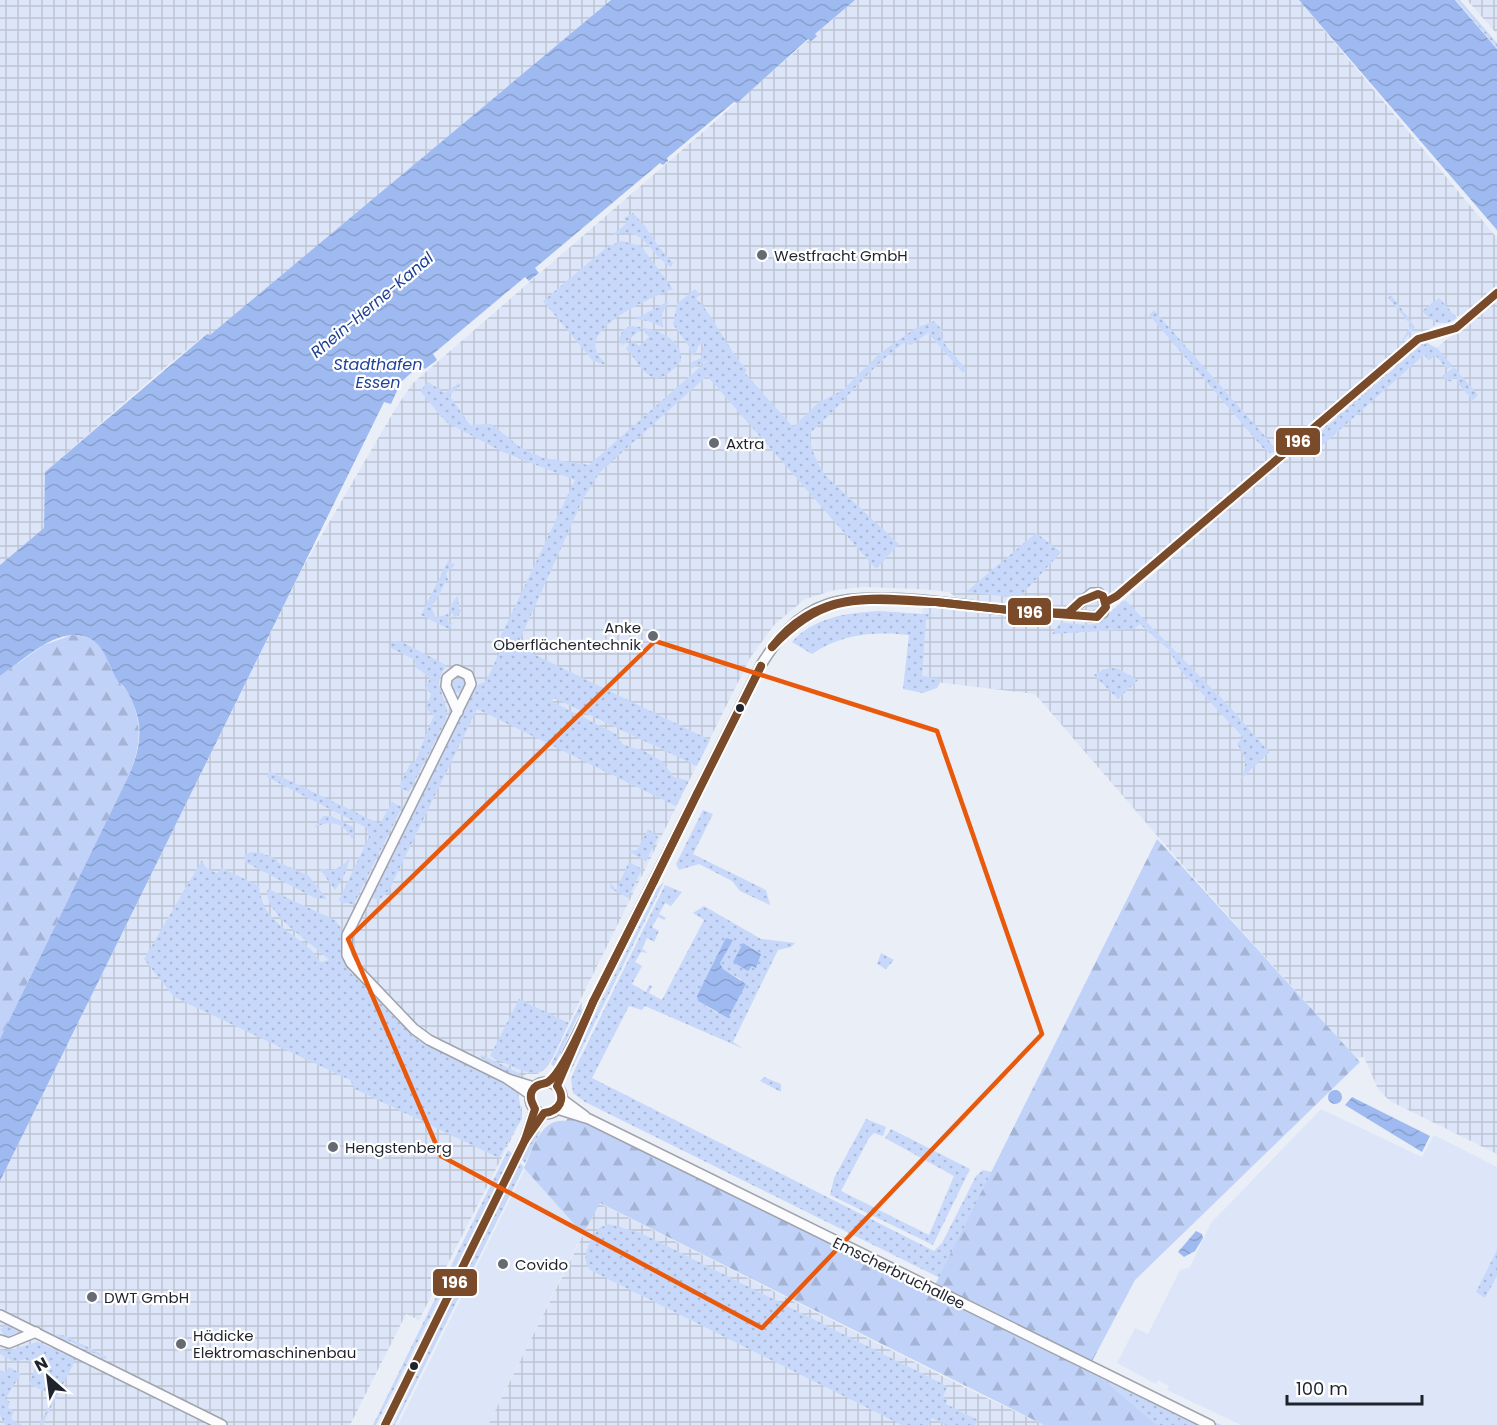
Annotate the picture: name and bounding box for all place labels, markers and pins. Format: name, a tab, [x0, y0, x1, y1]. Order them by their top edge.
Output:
place label: Westfracht GmbH	[774, 245, 908, 266]
marker: Westfracht GmbH	[755, 248, 769, 262]
place label: Axtra	[726, 433, 765, 454]
marker: Axtra	[707, 436, 721, 450]
place label: Anke Oberflächentechnik	[493, 617, 641, 655]
marker: Anke Oberflächentechnik	[646, 629, 660, 643]
unlabelled marker	[734, 702, 746, 714]
place label: Hengstenberg	[345, 1137, 452, 1158]
marker: Hengstenberg	[326, 1140, 340, 1154]
place label: Covido	[515, 1254, 568, 1275]
marker: Covido	[496, 1257, 510, 1271]
place label: DWT GmbH	[104, 1287, 189, 1308]
marker: DWT GmbH	[85, 1290, 99, 1304]
place label: Hädicke Elektromaschinenbau	[193, 1325, 356, 1363]
marker: Hädicke Elektromaschinenbau	[174, 1337, 188, 1351]
unlabelled marker	[408, 1360, 420, 1372]

